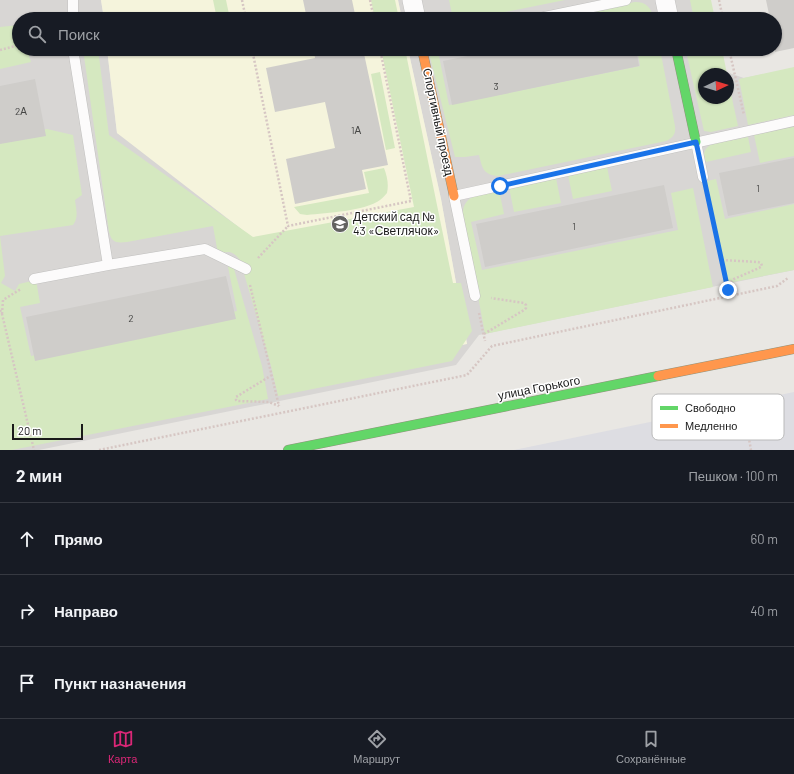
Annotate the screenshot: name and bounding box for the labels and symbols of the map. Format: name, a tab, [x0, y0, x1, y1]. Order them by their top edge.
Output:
street label: Спортивный проезд	[420, 67, 457, 177]
north arrow	[698, 68, 734, 104]
house number: 3	[493, 80, 499, 92]
house number: 2А	[15, 105, 27, 117]
house number: 1А	[351, 124, 361, 136]
route start	[491, 177, 509, 195]
house number: 1	[756, 182, 760, 194]
place label: Детский сад № 43 «Светлячок»	[353, 209, 439, 237]
school or university icon: Детский сад № 43 «Светлячок»	[330, 214, 350, 234]
house number: 1	[572, 220, 576, 232]
route end	[719, 281, 737, 299]
house number: 2	[128, 312, 134, 324]
street label: улица Горького	[496, 372, 582, 403]
legend	[652, 394, 784, 440]
text: Свободно	[685, 401, 736, 414]
text: Медленно	[685, 419, 737, 432]
scale bar	[12, 422, 83, 441]

